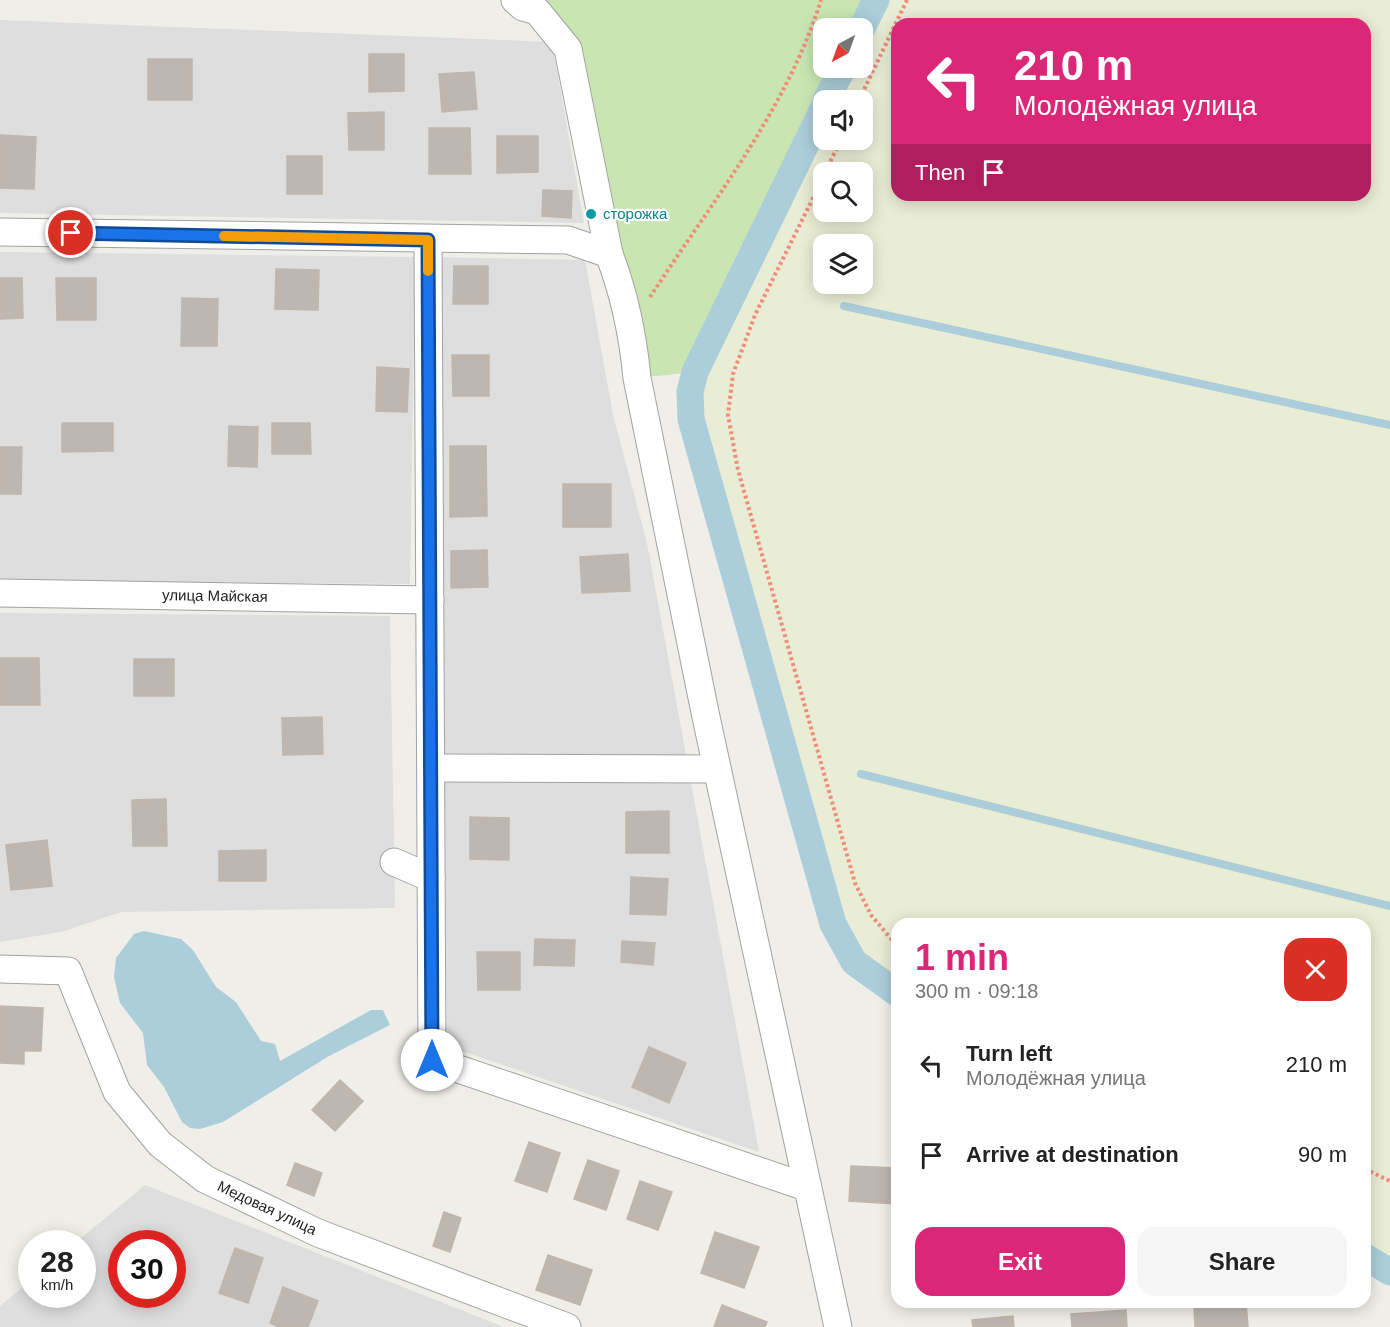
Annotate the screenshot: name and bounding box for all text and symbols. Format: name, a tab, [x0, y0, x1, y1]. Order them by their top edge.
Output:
north arrow	[813, 18, 873, 78]
map controls	[813, 18, 873, 294]
icon: left	[915, 42, 993, 120]
text: 210 m	[1014, 42, 1133, 89]
button: sound	[813, 90, 873, 150]
text: Молодёжная улица	[1014, 91, 1257, 121]
icon: arrive	[977, 156, 1010, 189]
text: Then	[915, 160, 965, 185]
button: search	[813, 162, 873, 222]
place label: сторожка	[603, 205, 668, 222]
pin	[45, 207, 96, 258]
marker: сторожка	[584, 207, 598, 221]
icon: arrive	[54, 216, 87, 249]
button: layers	[813, 234, 873, 294]
street label: улица Майская	[162, 586, 268, 605]
text: 1 min	[915, 937, 1009, 978]
button: close	[1284, 938, 1347, 1001]
text: 300 m · 09:18	[915, 980, 1038, 1002]
position arrow	[400, 1028, 464, 1092]
text: Turn left	[966, 1041, 1052, 1066]
icon: left	[915, 1049, 948, 1082]
text: 210 m	[1286, 1052, 1347, 1077]
text: Молодёжная улица	[966, 1067, 1146, 1089]
icon: arrive	[915, 1139, 948, 1172]
text: Arrive at destination	[966, 1142, 1179, 1167]
text: 90 m	[1298, 1142, 1347, 1167]
street label: Медовая улица	[215, 1177, 320, 1238]
button: Exit	[915, 1227, 1125, 1296]
button: Share	[1137, 1227, 1347, 1296]
speed limit sign: 30	[108, 1230, 186, 1308]
text: 28	[40, 1245, 74, 1278]
text: km/h	[41, 1276, 73, 1293]

